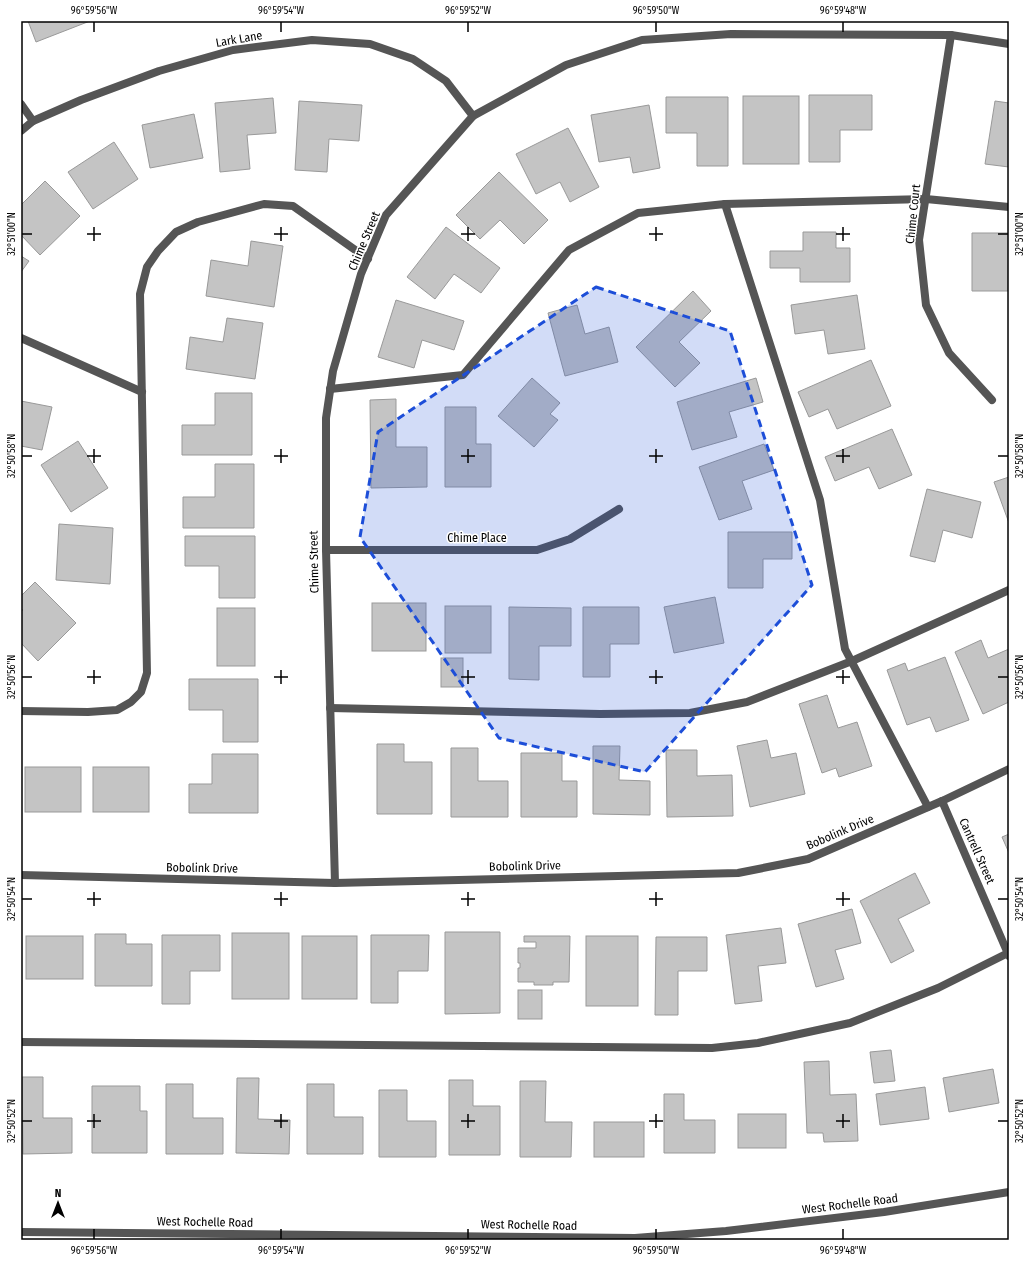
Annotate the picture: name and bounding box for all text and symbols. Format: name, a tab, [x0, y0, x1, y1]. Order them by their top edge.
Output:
text: 96°59'56"W	[71, 5, 118, 17]
text: 96°59'54"W	[258, 5, 304, 17]
text: 96°59'52"W	[445, 5, 491, 17]
text: 96°59'50"W	[633, 5, 680, 17]
text: 96°59'48"W	[820, 5, 867, 17]
street label: Lark Lane	[215, 28, 263, 50]
street label: Chime Court	[903, 183, 923, 244]
street label: Chime Street	[345, 209, 383, 273]
text: 32°51'00"N	[6, 212, 18, 256]
text: 32°51'00"N	[1014, 212, 1026, 256]
text: 32°50'58"N	[6, 434, 18, 478]
text: 32°50'58"N	[1014, 434, 1026, 478]
street label: Chime Street	[306, 530, 322, 594]
street label: Chime Place	[447, 531, 507, 545]
text: 32°50'56"N	[6, 655, 18, 699]
text: 32°50'56"N	[1014, 655, 1026, 699]
street label: Bobolink Drive	[804, 811, 876, 852]
street label: Cantrell Street	[956, 816, 998, 886]
street label: Bobolink Drive	[489, 858, 561, 874]
street label: Bobolink Drive	[166, 860, 238, 876]
text: 32°50'54"N	[6, 877, 18, 921]
text: 32°50'54"N	[1014, 877, 1026, 921]
text: 32°50'52"N	[6, 1099, 18, 1143]
text: 32°50'52"N	[1014, 1099, 1026, 1143]
north arrow	[38, 1183, 78, 1223]
text: N	[55, 1187, 61, 1200]
street label: West Rochelle Road	[801, 1191, 899, 1217]
street label: West Rochelle Road	[157, 1214, 253, 1230]
street label: West Rochelle Road	[481, 1217, 577, 1233]
text: 96°59'56"W	[71, 1245, 118, 1257]
text: 96°59'54"W	[258, 1245, 304, 1257]
text: 96°59'52"W	[445, 1245, 491, 1257]
text: 96°59'50"W	[633, 1245, 680, 1257]
text: 96°59'48"W	[820, 1245, 867, 1257]

